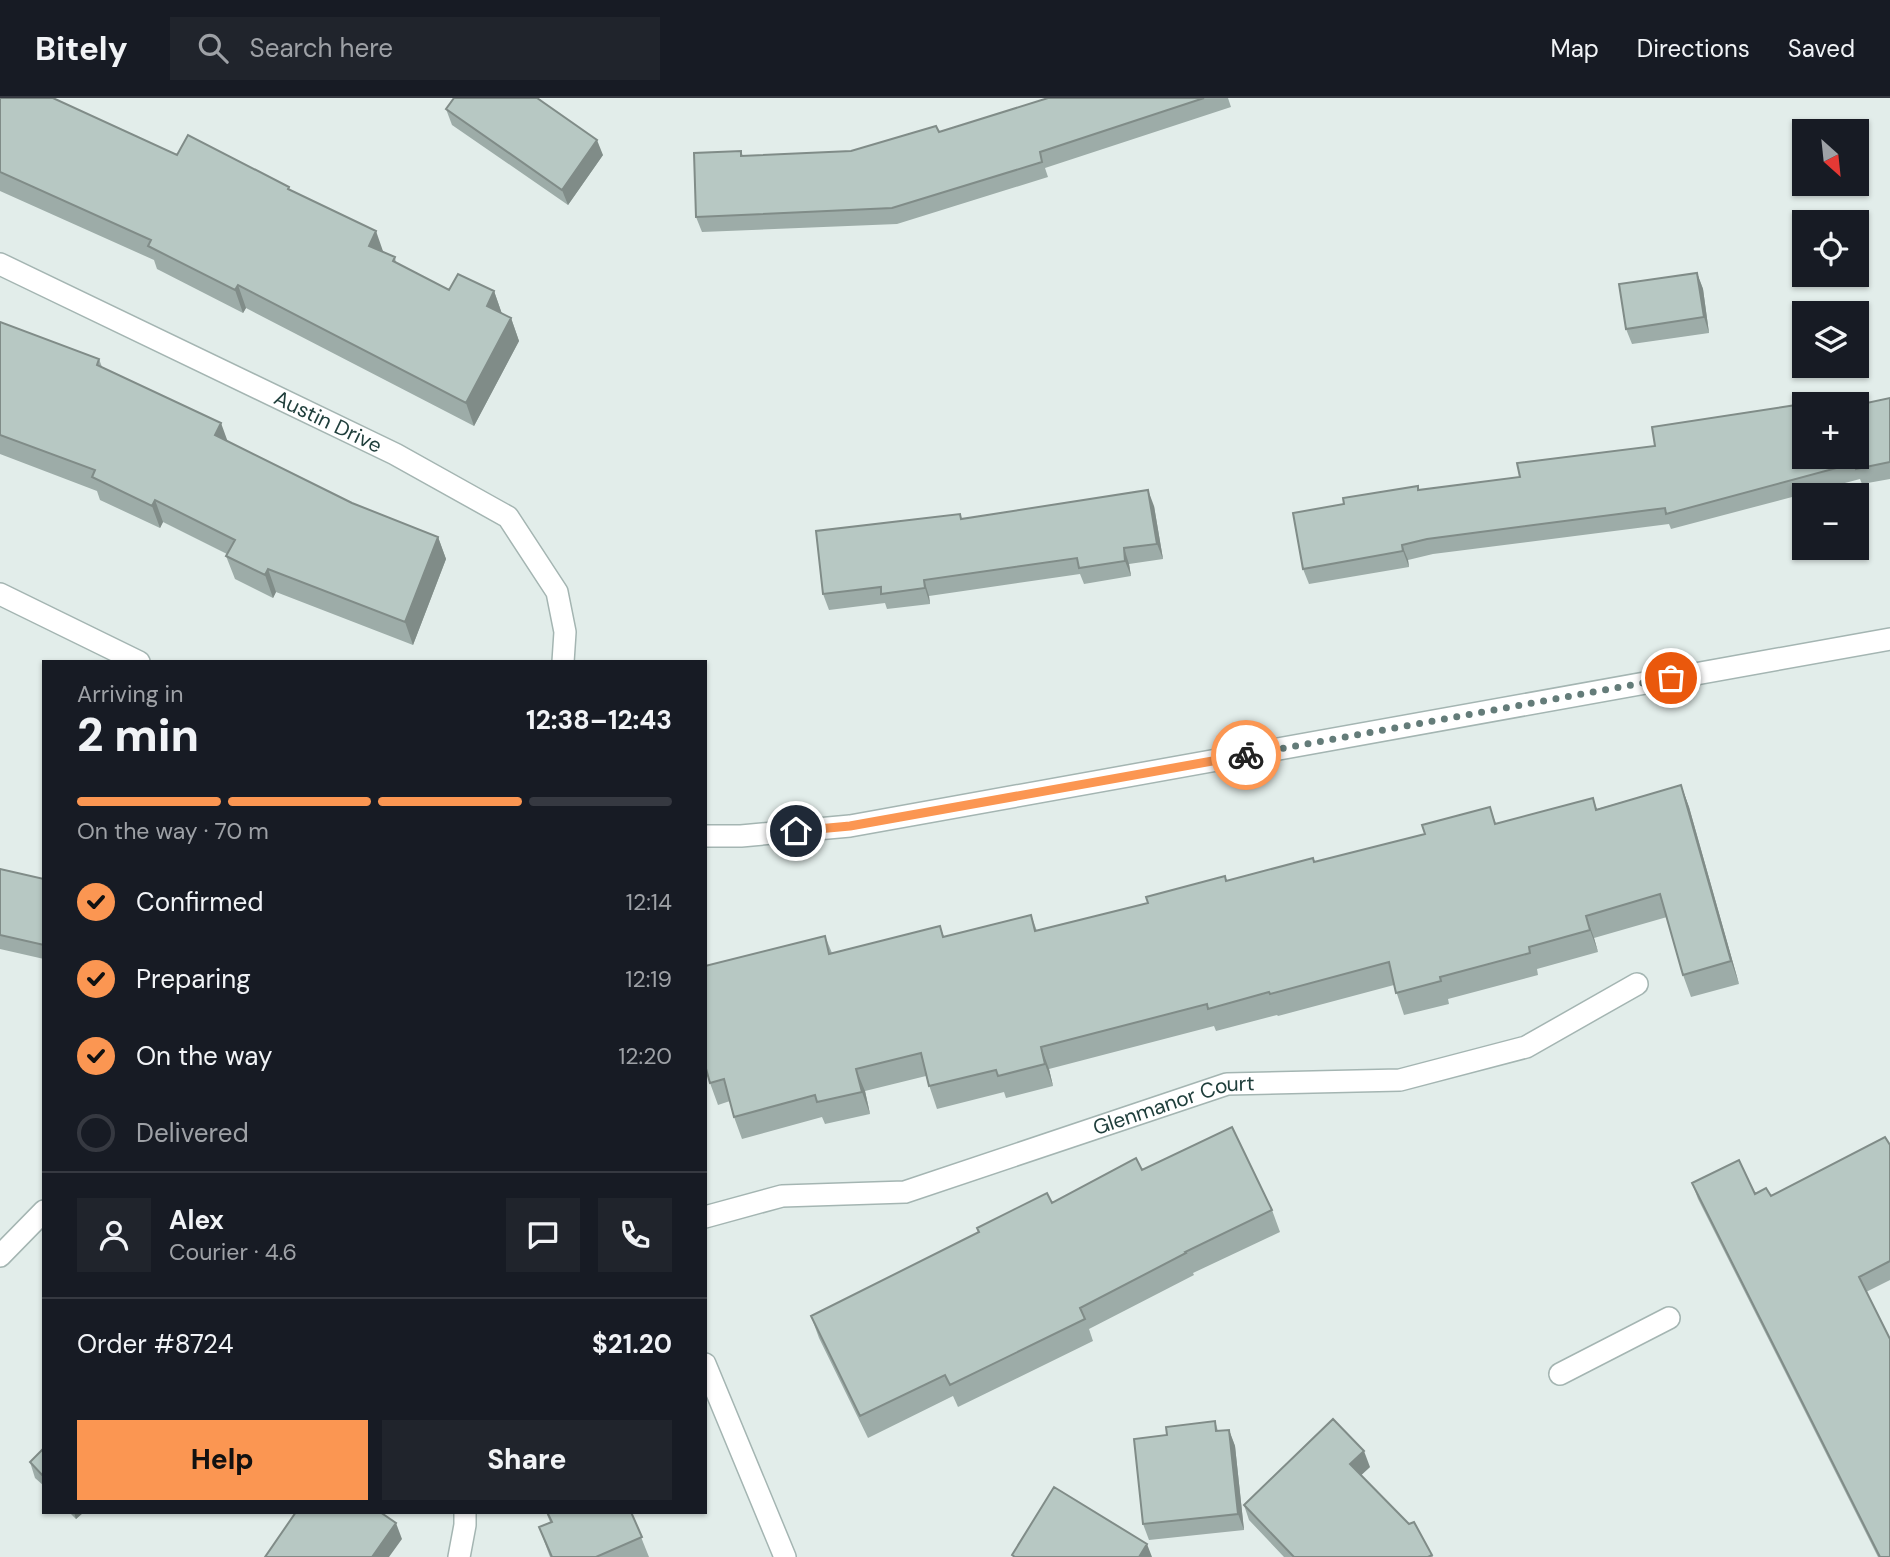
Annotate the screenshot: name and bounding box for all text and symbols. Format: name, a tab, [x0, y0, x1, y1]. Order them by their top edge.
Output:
search box	[170, 17, 660, 80]
text: Bitely	[35, 27, 128, 70]
icon: search	[194, 29, 232, 67]
text: Search here	[250, 31, 393, 65]
text: Map	[1551, 33, 1599, 64]
text: Directions	[1637, 33, 1750, 64]
text: Saved	[1788, 33, 1855, 64]
north arrow	[1792, 119, 1869, 196]
map controls	[1792, 119, 1869, 560]
button: locate	[1792, 210, 1869, 287]
button: layers	[1792, 301, 1869, 378]
street label: Austin Drive	[269, 384, 387, 460]
button: +	[1792, 392, 1869, 469]
button: −	[1792, 483, 1869, 560]
pin	[1641, 648, 1701, 708]
icon: bag	[1652, 659, 1690, 697]
text: Arriving in	[77, 679, 183, 709]
text: 12:38–12:43	[526, 703, 672, 737]
text: 2 min	[77, 705, 199, 765]
courier	[1211, 720, 1281, 790]
icon: bike	[1227, 736, 1265, 774]
pin	[766, 801, 826, 861]
icon: home	[777, 812, 815, 850]
text: On the way · 70 m	[77, 816, 269, 846]
icon: check	[77, 883, 115, 921]
text: Confirmed	[136, 885, 263, 919]
text: 12:14	[626, 887, 672, 917]
icon: check	[77, 960, 115, 998]
text: Preparing	[136, 962, 251, 996]
text: 12:19	[625, 964, 672, 994]
icon: check	[77, 1037, 115, 1075]
text: On the way	[136, 1039, 272, 1073]
text: 12:20	[618, 1041, 672, 1071]
street label: Glenmanor Court	[1089, 1069, 1255, 1142]
text: Delivered	[136, 1116, 249, 1150]
button: person	[77, 1198, 151, 1272]
button: chat	[506, 1198, 580, 1272]
button: phone	[598, 1198, 672, 1272]
text: Alex	[169, 1203, 224, 1237]
text: Courier · 4.6	[169, 1237, 297, 1267]
text: Order #8724	[77, 1327, 233, 1361]
text: $21.20	[592, 1327, 672, 1361]
button: Help	[77, 1420, 368, 1500]
button: Share	[382, 1420, 672, 1500]

